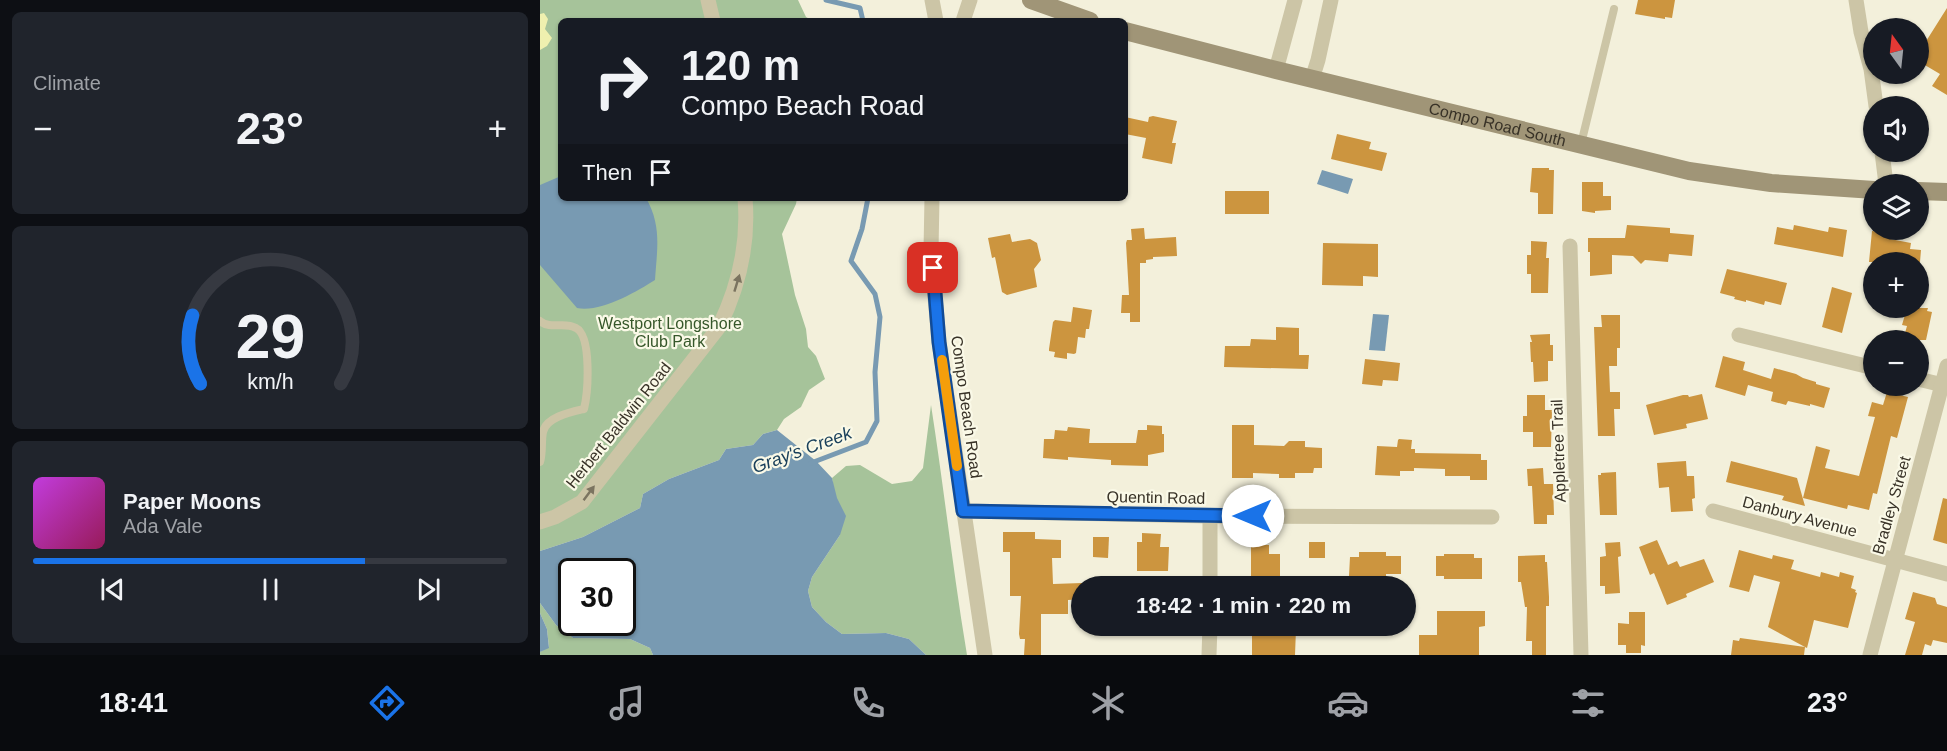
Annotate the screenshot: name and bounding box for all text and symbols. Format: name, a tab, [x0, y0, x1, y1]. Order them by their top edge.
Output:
north arrow	[1863, 18, 1929, 84]
map controls	[1863, 18, 1929, 396]
icon: right	[582, 42, 660, 120]
text: 120 m	[681, 42, 800, 89]
text: Climate	[33, 72, 101, 94]
text: Compo Beach Road	[681, 91, 924, 121]
button: sound	[1863, 96, 1929, 162]
street label: Compo Road South	[1427, 100, 1568, 150]
text: 23°	[236, 103, 304, 154]
text: −	[33, 110, 52, 147]
text: +	[488, 110, 507, 147]
icon: arrive	[644, 156, 677, 189]
text: Then	[582, 160, 632, 185]
button: layers	[1863, 174, 1929, 240]
pin	[907, 242, 958, 293]
icon: arrive	[916, 251, 949, 284]
button: +	[1863, 252, 1929, 318]
one-way arrow	[733, 274, 742, 292]
text: 29	[235, 303, 305, 372]
park label: Westport Longshore Club Park	[598, 315, 742, 350]
button: −	[1863, 330, 1929, 396]
street label: Compo Beach Road	[948, 335, 985, 480]
street label: Herbert Baldwin Road	[563, 359, 674, 491]
text: km/h	[247, 371, 293, 395]
street label: Appletree Trail	[1548, 399, 1569, 503]
water label: Gray's Creek	[749, 422, 855, 477]
street label: Bradley Street	[1869, 454, 1914, 556]
position arrow	[1221, 484, 1285, 548]
one-way arrow	[583, 485, 595, 500]
street label: Quentin Road	[1106, 488, 1205, 507]
text: Paper Moons	[123, 489, 261, 514]
street label: Danbury Avenue	[1741, 493, 1859, 540]
text: Ada Vale	[123, 515, 203, 537]
speed limit sign: 30	[558, 558, 636, 636]
icon: previous	[96, 573, 129, 606]
icon: pause	[254, 573, 287, 606]
icon: next	[412, 573, 445, 606]
text: 18:42 · 1 min · 220 m	[1136, 593, 1351, 618]
icon: directions	[366, 682, 408, 724]
icon: music	[606, 682, 648, 724]
icon: phone	[847, 682, 889, 724]
icon: climate	[1087, 682, 1129, 724]
icon: car	[1327, 682, 1369, 724]
icon: filters	[1567, 682, 1609, 724]
text: 18:41	[99, 688, 168, 718]
text: 23°	[1807, 688, 1848, 718]

